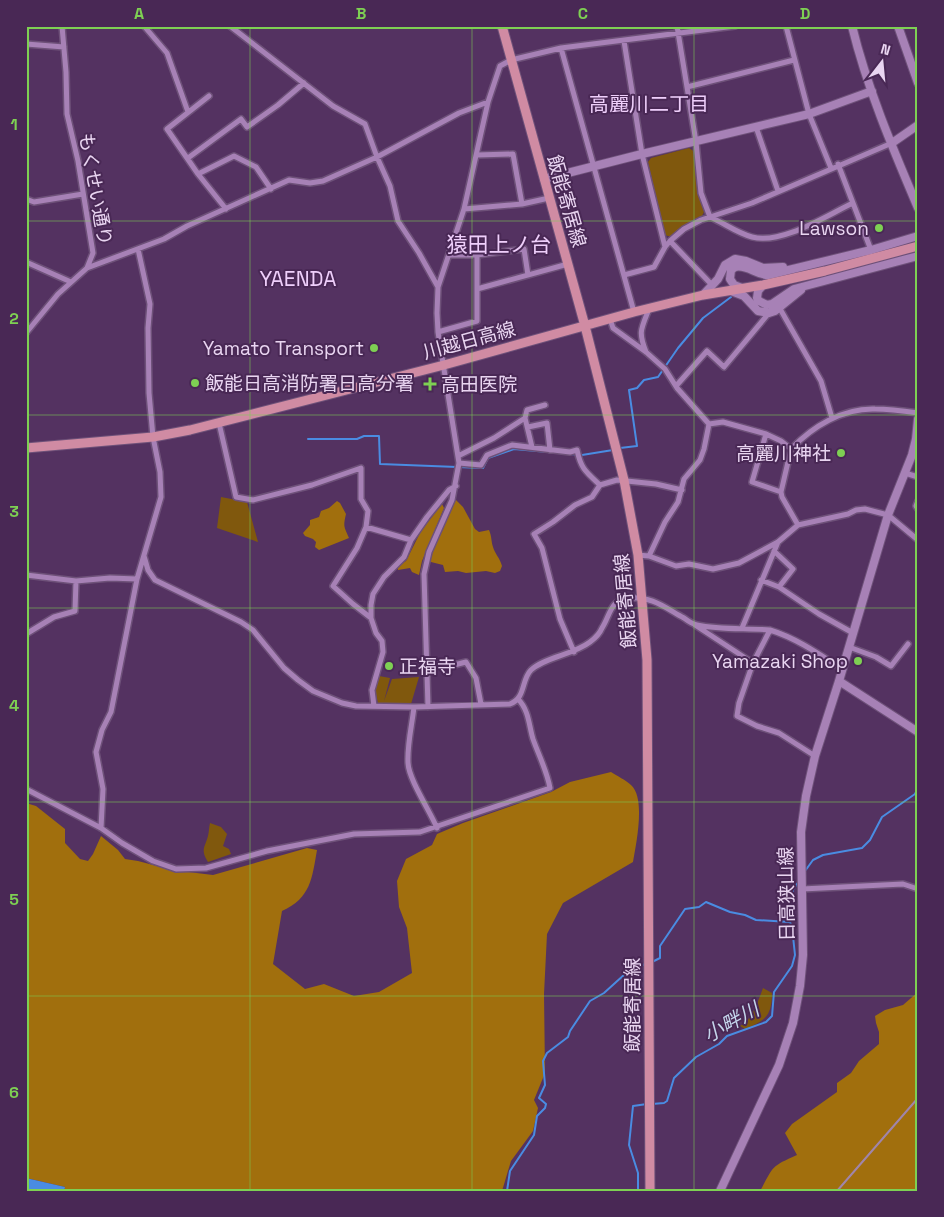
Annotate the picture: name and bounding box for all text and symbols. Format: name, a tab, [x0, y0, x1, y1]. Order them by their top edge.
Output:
text: A	[134, 3, 144, 24]
text: B	[356, 3, 366, 24]
text: C	[578, 3, 588, 24]
text: D	[800, 3, 810, 24]
north arrow	[856, 38, 906, 88]
text: N	[879, 40, 893, 59]
district label: 高麗川二丁目	[589, 91, 709, 117]
text: 1	[10, 114, 18, 135]
street label: もくせい通り	[73, 131, 118, 247]
street label: 飯能寄居線	[541, 152, 592, 250]
place label: Lawson	[799, 216, 869, 241]
marker: Lawson	[873, 222, 885, 234]
district label: 猿田上ノ台	[447, 231, 552, 258]
district label: YAENDA	[259, 265, 337, 292]
text: 2	[9, 308, 19, 329]
street label: 川越日高線	[420, 316, 518, 365]
place label: Yamato Transport	[203, 336, 364, 361]
marker: Yamato Transport	[368, 342, 380, 354]
place label: 飯能日高消防署日高分署	[205, 371, 414, 396]
place label: 高田医院	[441, 372, 517, 397]
marker: 飯能日高消防署日高分署	[189, 377, 201, 389]
marker: 高田医院	[423, 377, 437, 391]
place label: 高麗川神社	[736, 441, 831, 466]
marker: 高麗川神社	[835, 447, 847, 459]
text: 3	[9, 501, 19, 522]
street label: 飯能寄居線	[609, 553, 642, 649]
place label: Yamazaki Shop	[712, 649, 848, 674]
place label: 正福寺	[399, 654, 456, 679]
marker: Yamazaki Shop	[852, 655, 864, 667]
marker: 正福寺	[383, 660, 395, 672]
text: 4	[9, 695, 19, 716]
street label: 日高狭山線	[773, 846, 800, 942]
text: 5	[9, 889, 19, 910]
street label: 飯能寄居線	[620, 957, 645, 1053]
water label: 小畔川	[698, 995, 765, 1048]
text: 6	[9, 1082, 19, 1103]

